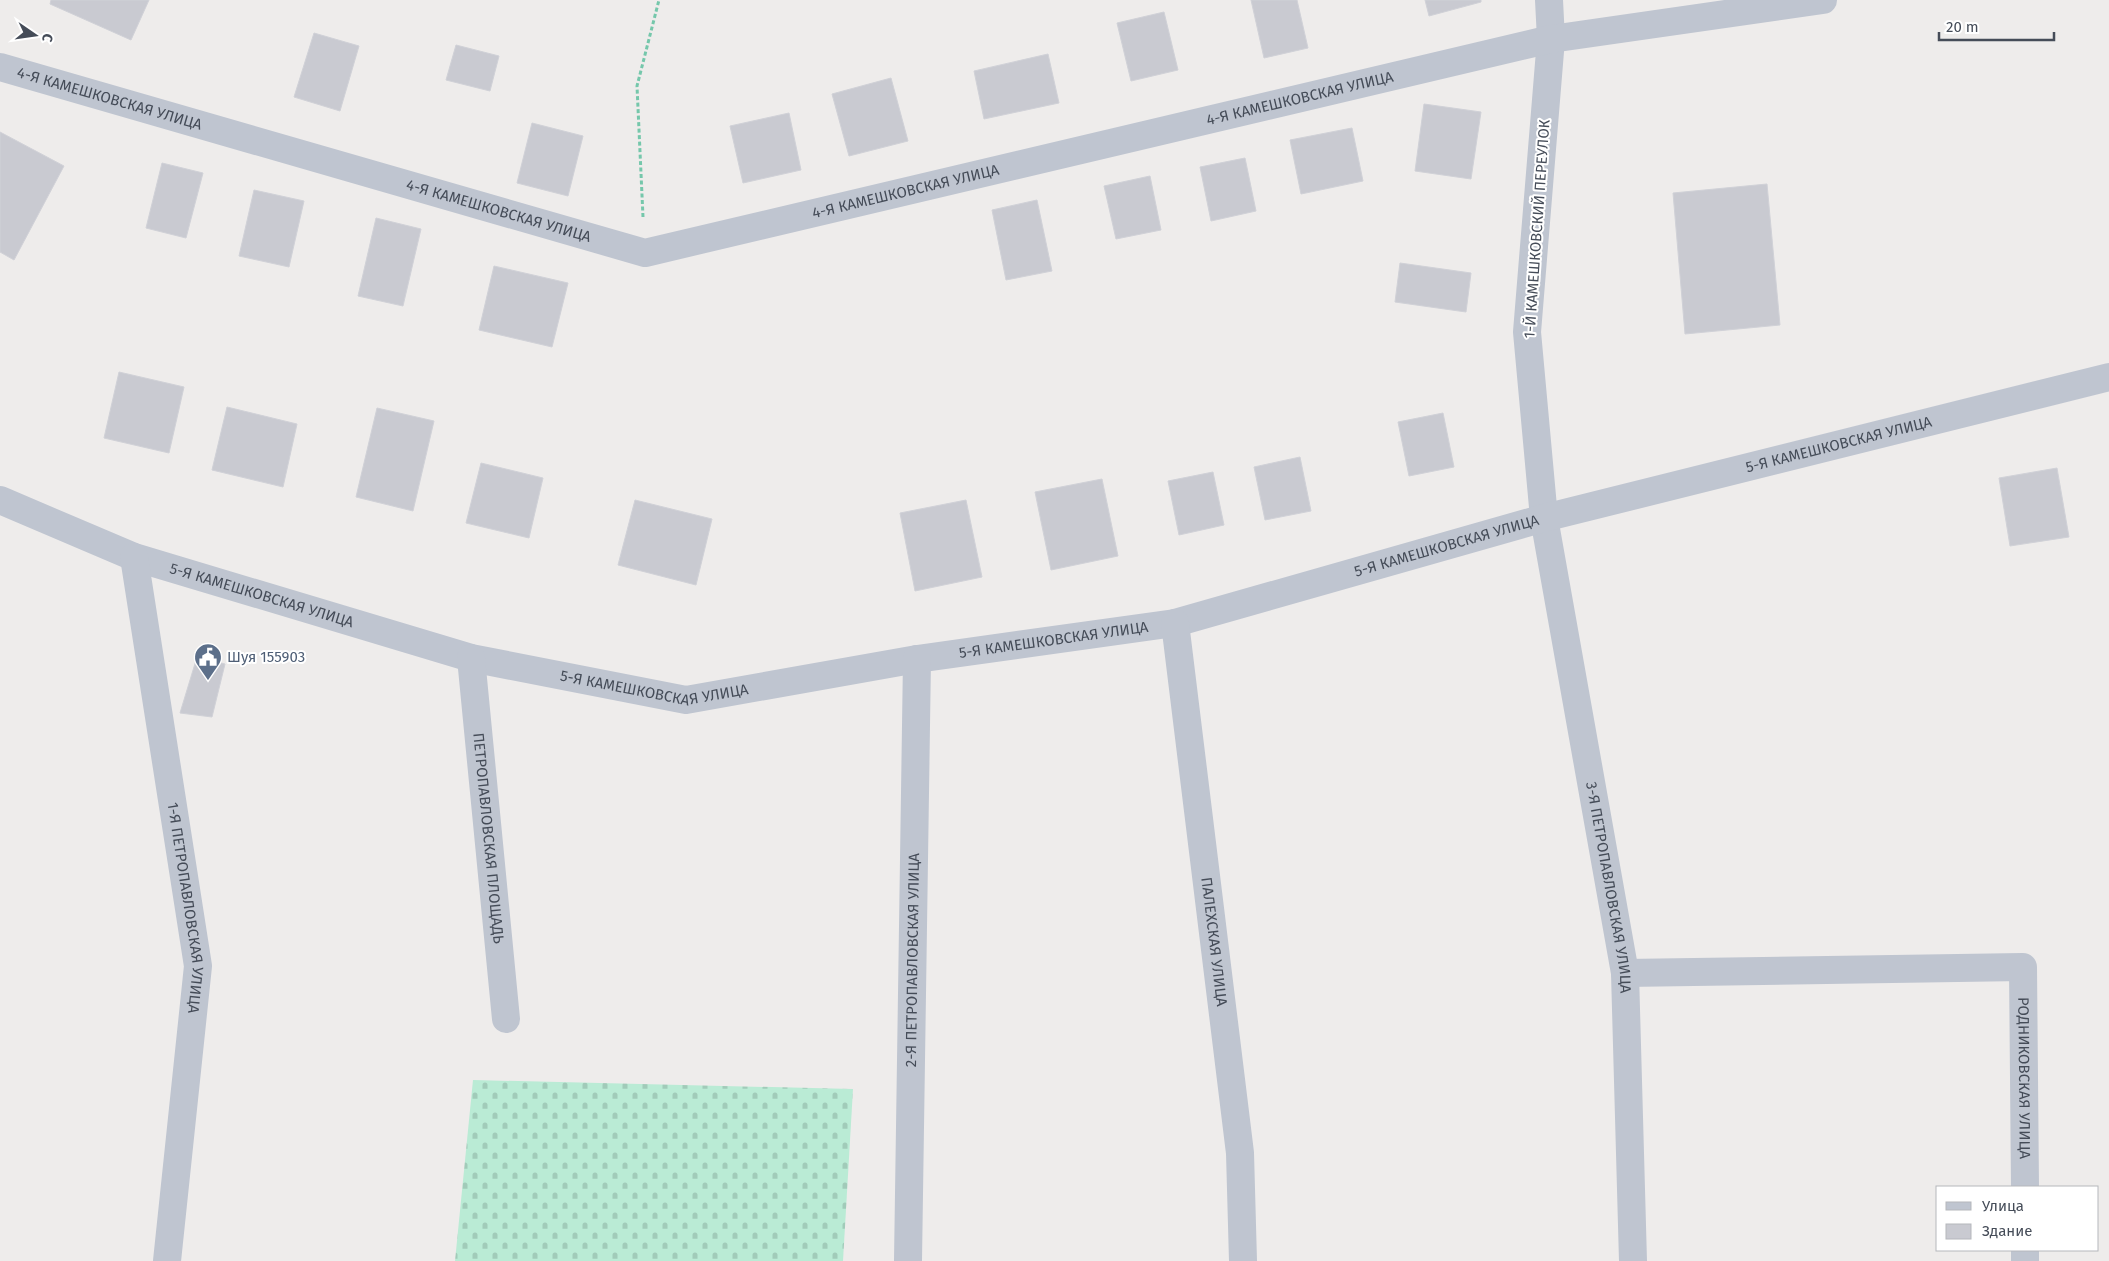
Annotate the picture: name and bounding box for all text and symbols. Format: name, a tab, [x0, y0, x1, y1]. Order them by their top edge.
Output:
north arrow	[10, 10, 60, 60]
scale bar	[1939, 10, 2054, 42]
text: 20 m	[1946, 18, 1979, 36]
text: С	[38, 32, 56, 44]
street label: 4-Я КАМЕШКОВСКАЯ УЛИЦА	[15, 63, 204, 134]
street label: 4-Я КАМЕШКОВСКАЯ УЛИЦА	[1204, 67, 1395, 129]
street label: 1-Й КАМЕШКОВСКИЙ ПЕРЕУЛОК	[1520, 119, 1554, 339]
street label: 4-Я КАМЕШКОВСКАЯ УЛИЦА	[810, 161, 1001, 222]
street label: 4-Я КАМЕШКОВСКАЯ УЛИЦА	[404, 176, 594, 246]
street label: 5-Я КАМЕШКОВСКАЯ УЛИЦА	[1744, 412, 1934, 476]
street label: 5-Я КАМЕШКОВСКАЯ УЛИЦА	[1352, 511, 1541, 581]
street label: 5-Я КАМЕШКОВСКАЯ УЛИЦА	[168, 559, 356, 631]
street label: 5-Я КАМЕШКОВСКАЯ УЛИЦА	[958, 618, 1150, 662]
public building icon: Шуя 155903	[193, 642, 223, 681]
place label: Шуя 155903	[227, 648, 305, 666]
street label: 5-Я КАМЕШКОВСКАЯ УЛИЦА	[559, 667, 750, 710]
street label: ПЕТРОПАВЛОВСКАЯ ПЛОЩАДЬ	[469, 732, 508, 945]
street label: 3-Я ПЕТРОПАВЛОВСКАЯ УЛИЦА	[1582, 780, 1635, 994]
street label: 1-Я ПЕТРОПАВЛОВСКАЯ УЛИЦА	[164, 801, 207, 1015]
street label: 2-Я ПЕТРОПАВЛОВСКАЯ УЛИЦА	[902, 852, 923, 1067]
street label: ПАЛЕХСКАЯ УЛИЦА	[1197, 876, 1231, 1008]
street label: РОДНИКОВСКАЯ УЛИЦА	[2014, 997, 2034, 1160]
legend	[1936, 1186, 2099, 1251]
text: Улица	[1982, 1197, 2024, 1215]
text: Здание	[1982, 1222, 2032, 1240]

